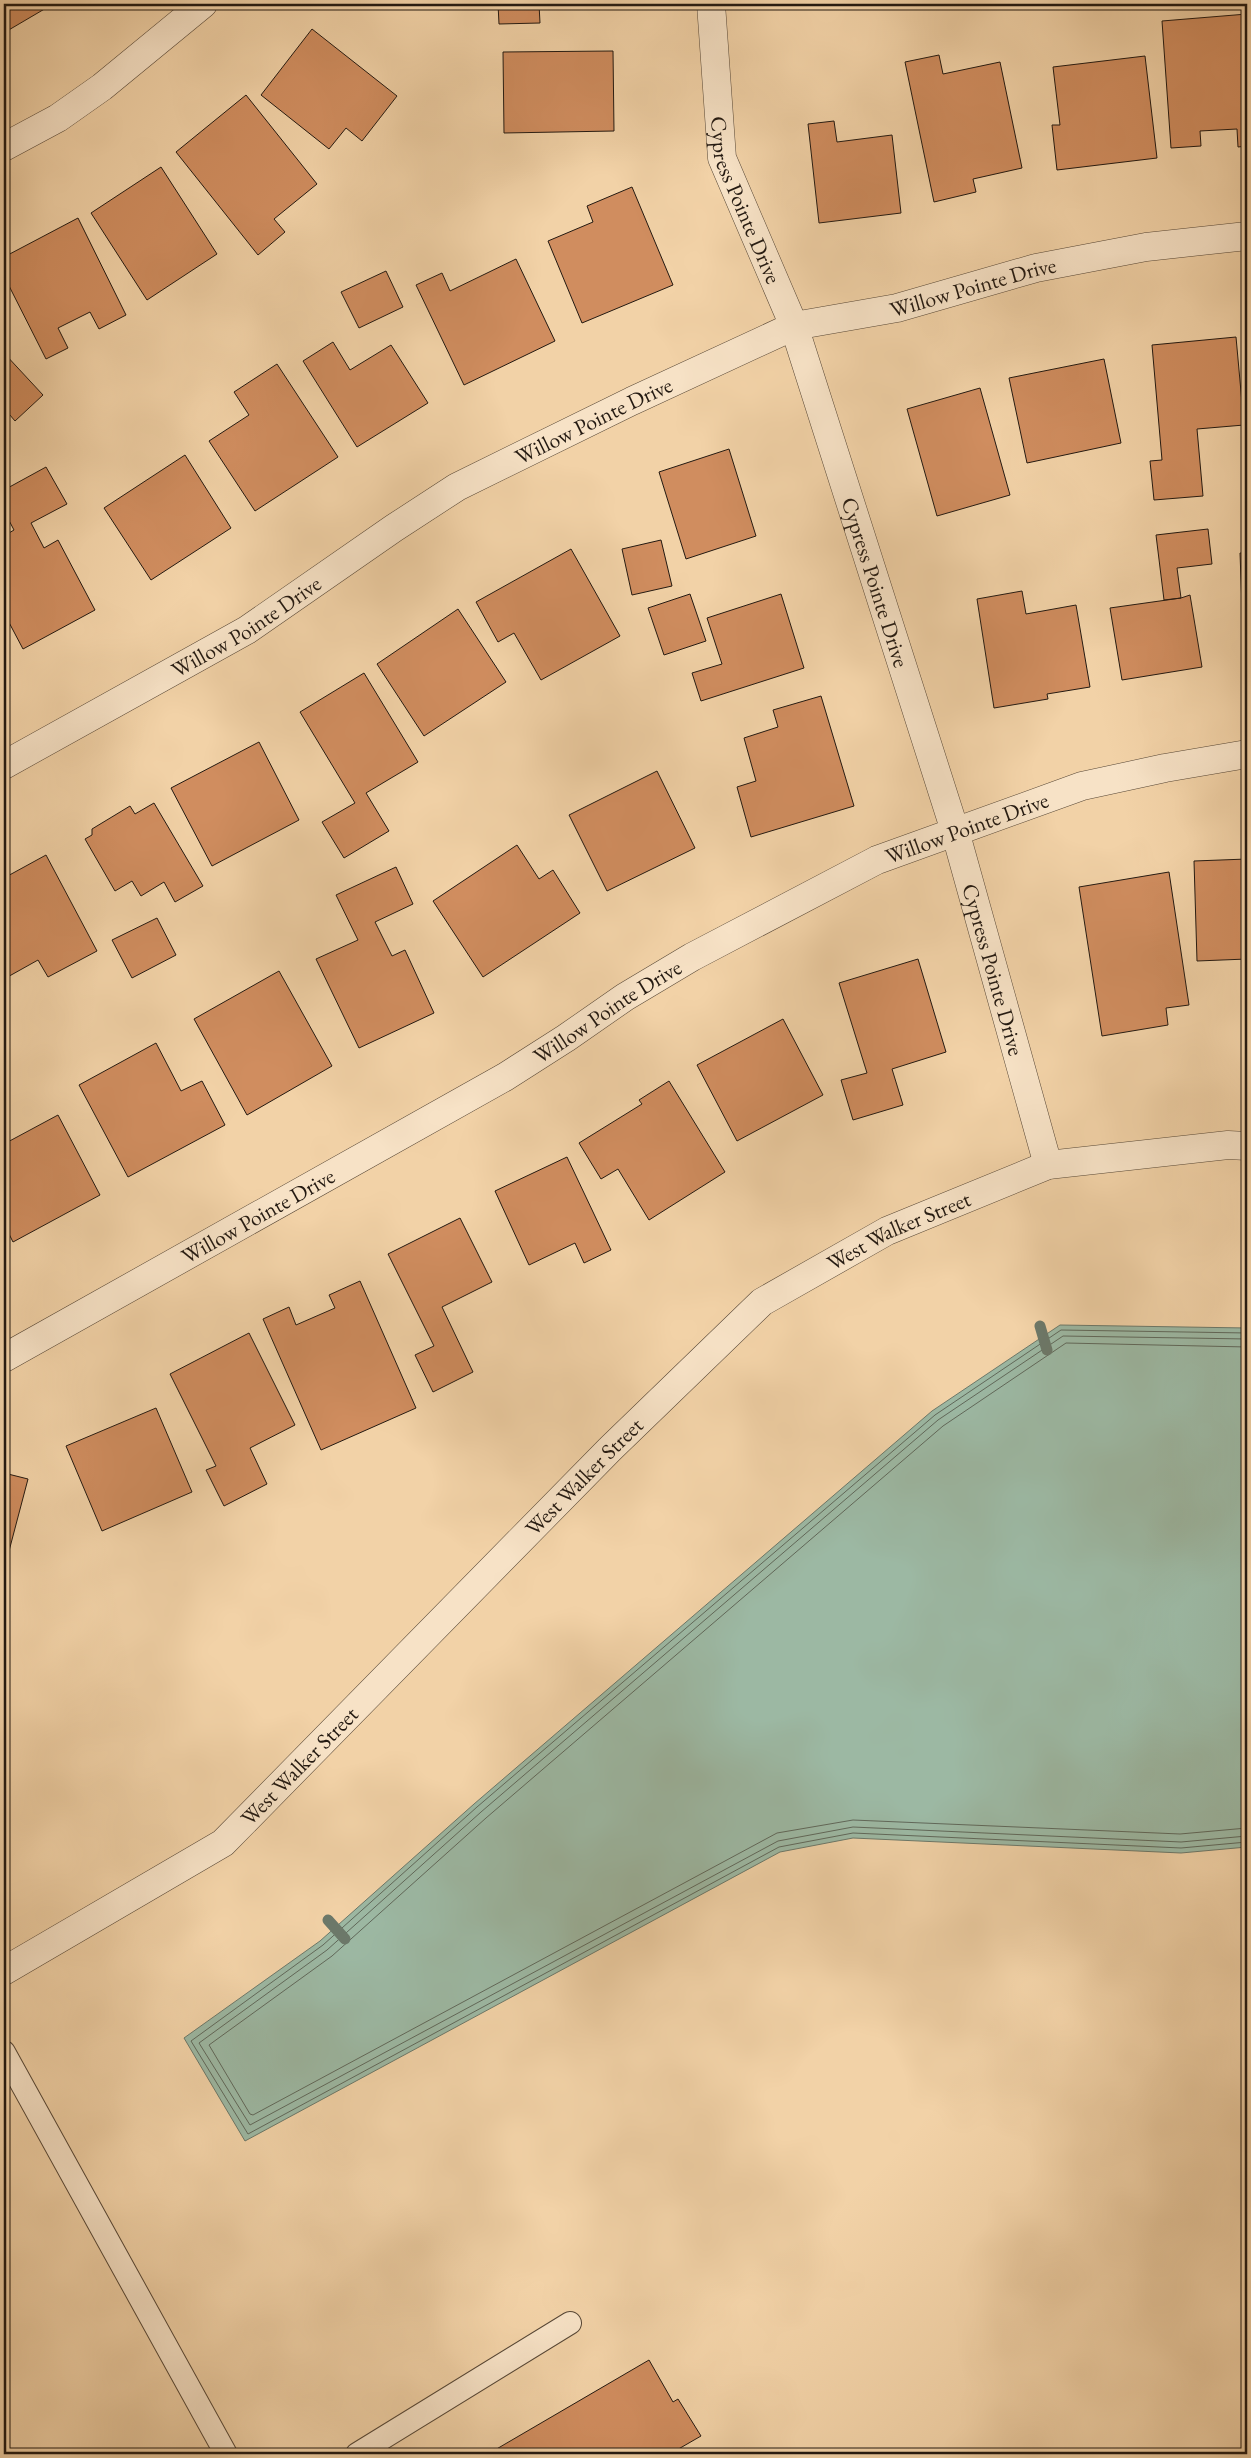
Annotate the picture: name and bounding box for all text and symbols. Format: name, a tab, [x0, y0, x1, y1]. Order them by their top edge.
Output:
street label: Cypress Pointe Drive	[704, 115, 788, 289]
street label: Willow Pointe Drive	[886, 250, 1059, 324]
street label: Willow Pointe Drive	[510, 370, 677, 471]
street label: Cypress Pointe Drive	[834, 493, 916, 671]
street label: Willow Pointe Drive	[166, 569, 327, 684]
street label: Willow Pointe Drive	[881, 785, 1053, 871]
street label: Cypress Pointe Drive	[955, 880, 1031, 1059]
street label: Willow Pointe Drive	[528, 952, 687, 1070]
street label: Willow Pointe Drive	[176, 1161, 340, 1271]
street label: West Walker Street	[822, 1184, 975, 1277]
street label: West Walker Street	[519, 1411, 649, 1542]
street label: West Walker Street	[234, 1700, 364, 1832]

